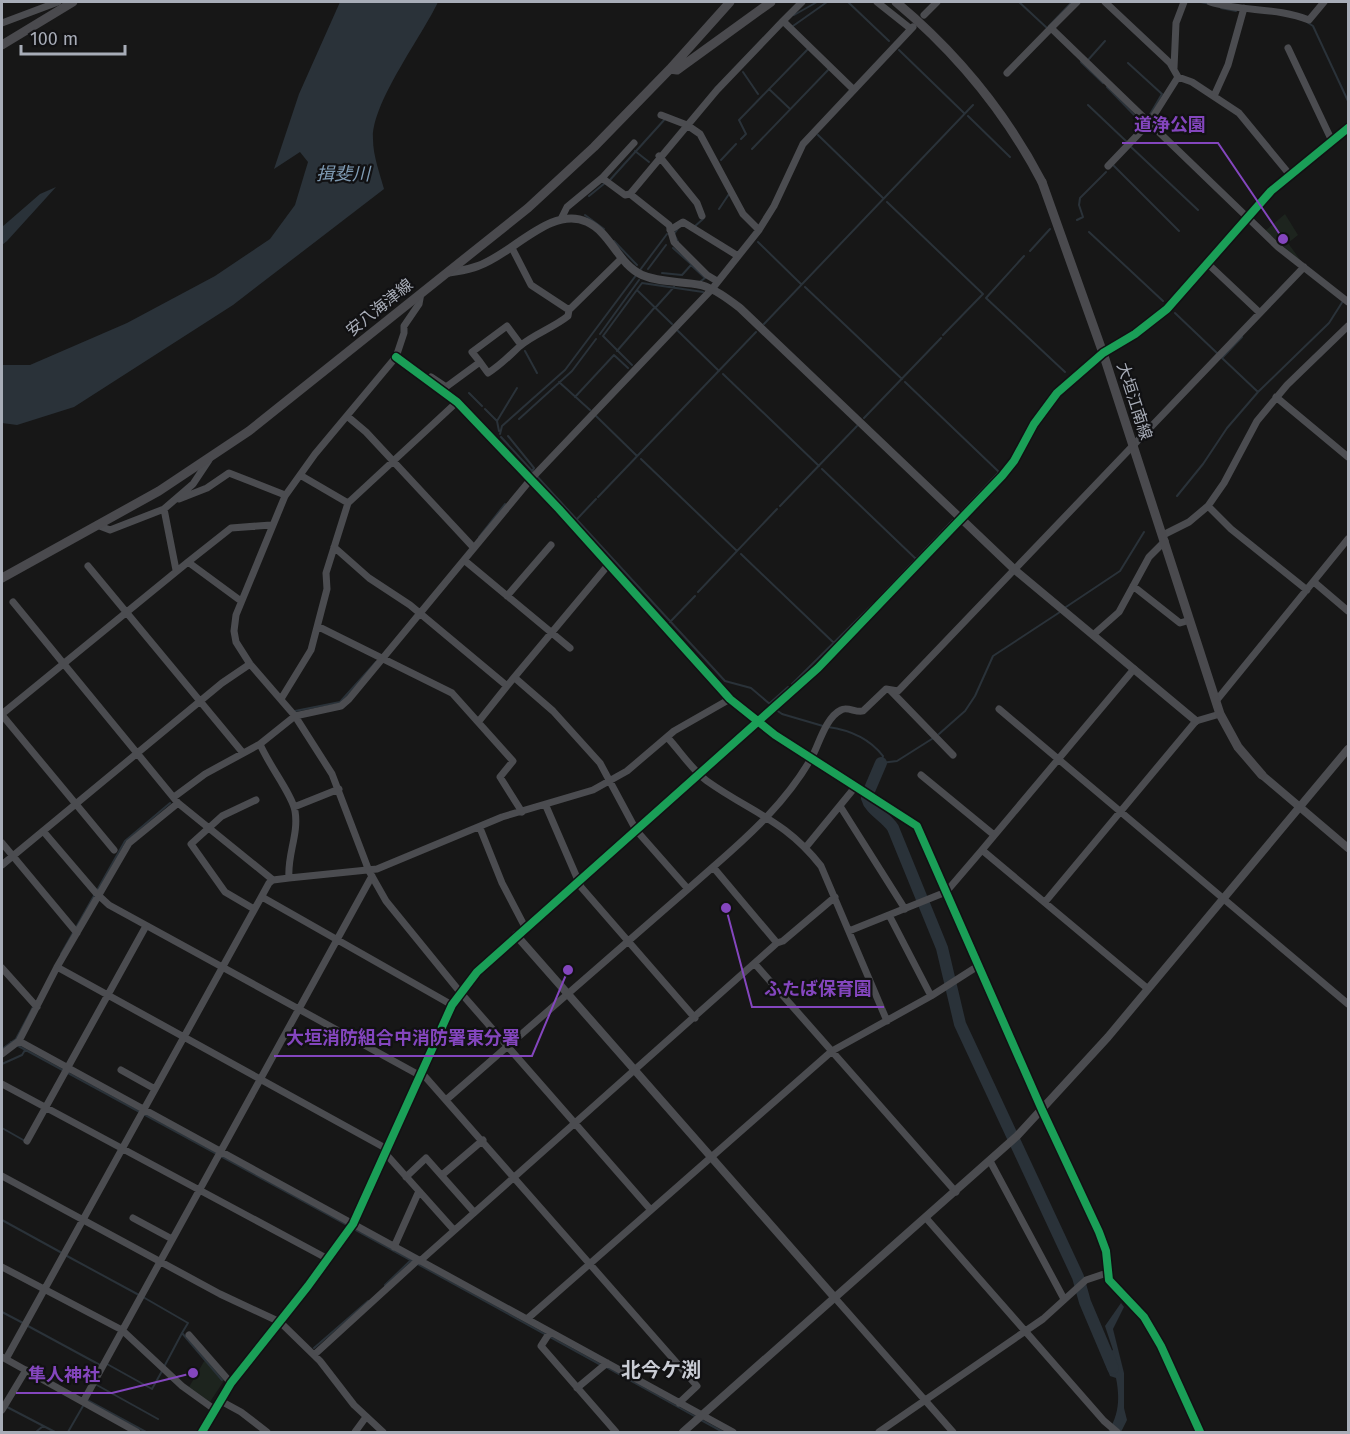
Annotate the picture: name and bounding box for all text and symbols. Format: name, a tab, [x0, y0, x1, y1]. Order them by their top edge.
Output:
scale bar	[21, 18, 124, 56]
text: 100 m	[30, 28, 78, 50]
callout: 道浄公園	[1122, 107, 1218, 143]
text: 道浄公園	[1134, 114, 1206, 136]
water label: 揖斐川	[316, 163, 372, 185]
street label: 安八海津線	[342, 275, 416, 340]
street label: 大垣江南線	[1113, 360, 1156, 442]
callout: ふたば保育園	[752, 971, 884, 1007]
text: ふたば保育園	[764, 978, 872, 1000]
callout: 大垣消防組合中消防署東分署	[274, 1020, 532, 1056]
text: 大垣消防組合中消防署東分署	[286, 1027, 520, 1049]
callout: 隼人神社	[16, 1357, 112, 1393]
district label: 北今ケ渕	[621, 1358, 701, 1382]
text: 隼人神社	[28, 1364, 100, 1386]

